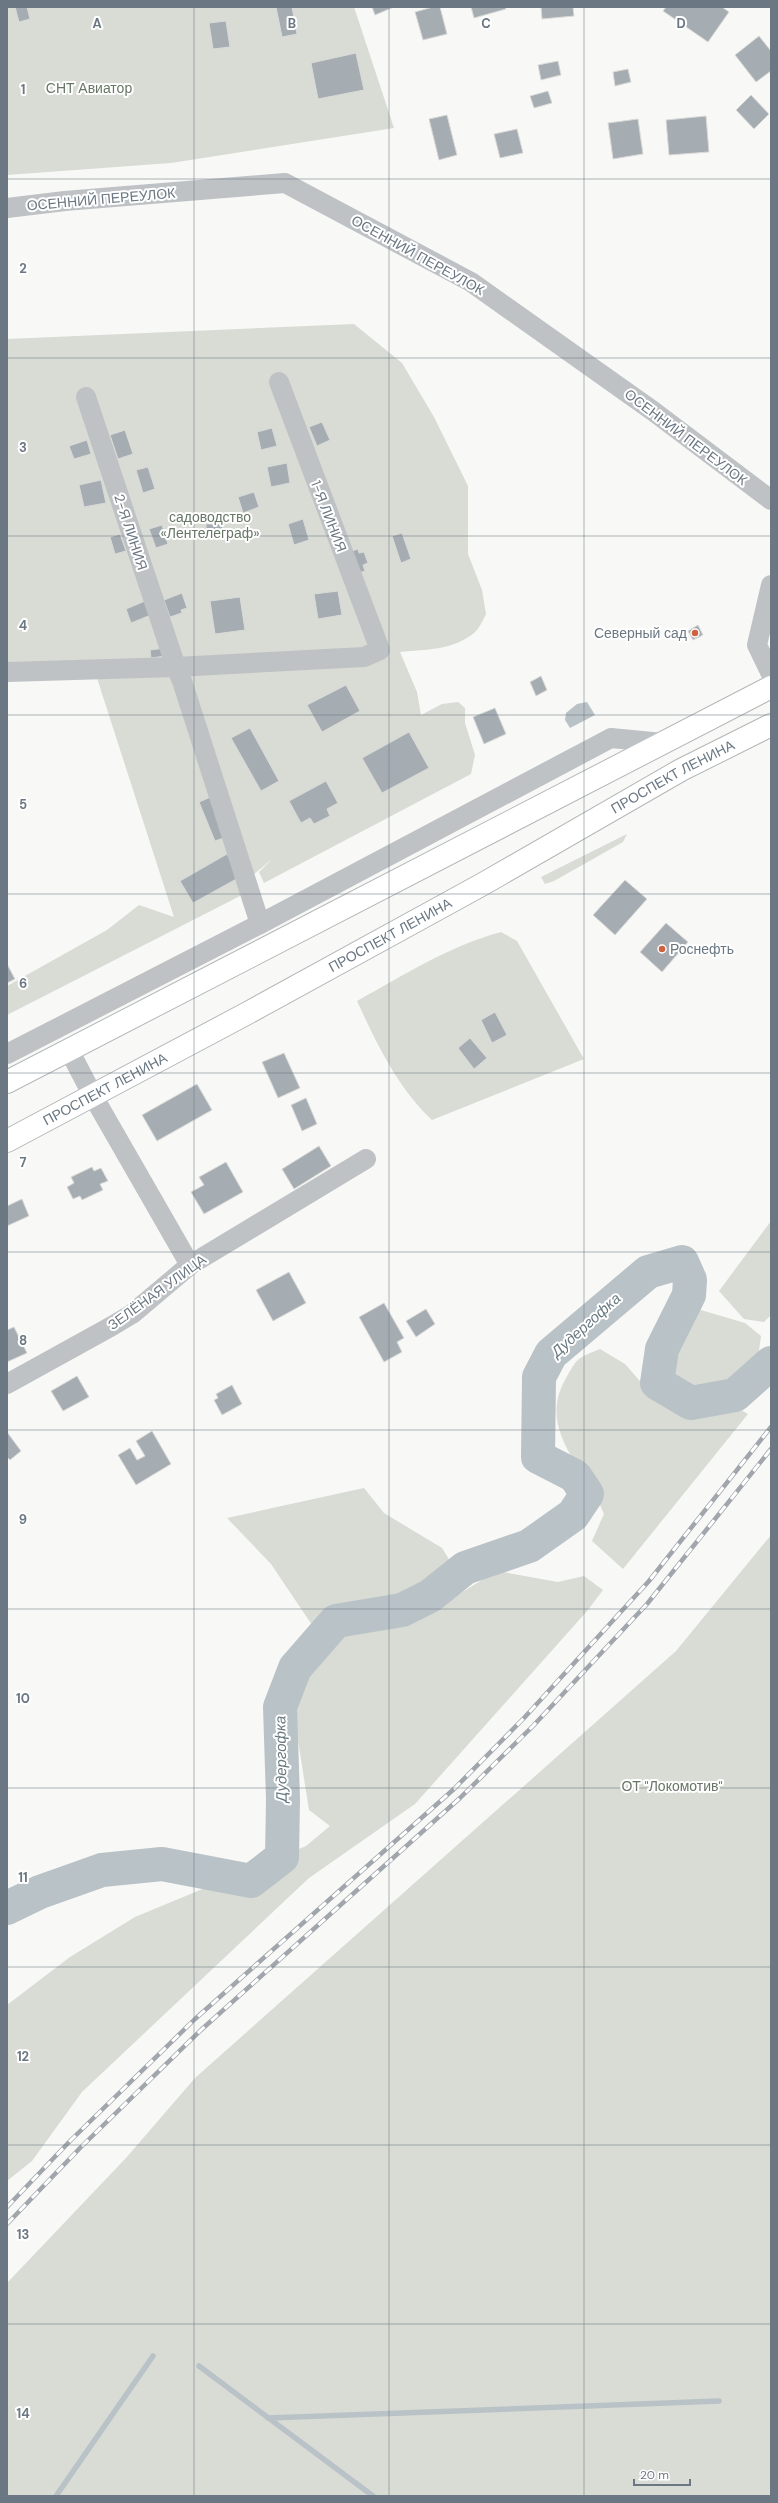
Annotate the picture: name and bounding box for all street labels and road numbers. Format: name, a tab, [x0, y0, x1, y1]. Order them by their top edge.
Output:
street label: ОСЕННИЙ ПЕРЕУЛОК	[26, 183, 177, 214]
street label: ОСЕННИЙ ПЕРЕУЛОК	[348, 211, 488, 299]
street label: ОСЕННИЙ ПЕРЕУЛОК	[621, 385, 752, 490]
street label: 1-Я ЛИНИЯ	[307, 478, 351, 554]
street label: 2-Я ЛИНИЯ	[110, 492, 152, 572]
street label: ПРОСПЕКТ ЛЕНИНА	[608, 735, 738, 817]
street label: ПРОСПЕКТ ЛЕНИНА	[325, 894, 456, 976]
street label: ПРОСПЕКТ ЛЕНИНА	[40, 1048, 171, 1129]
street label: ЗЕЛЁНАЯ УЛИЦА	[104, 1250, 210, 1334]

